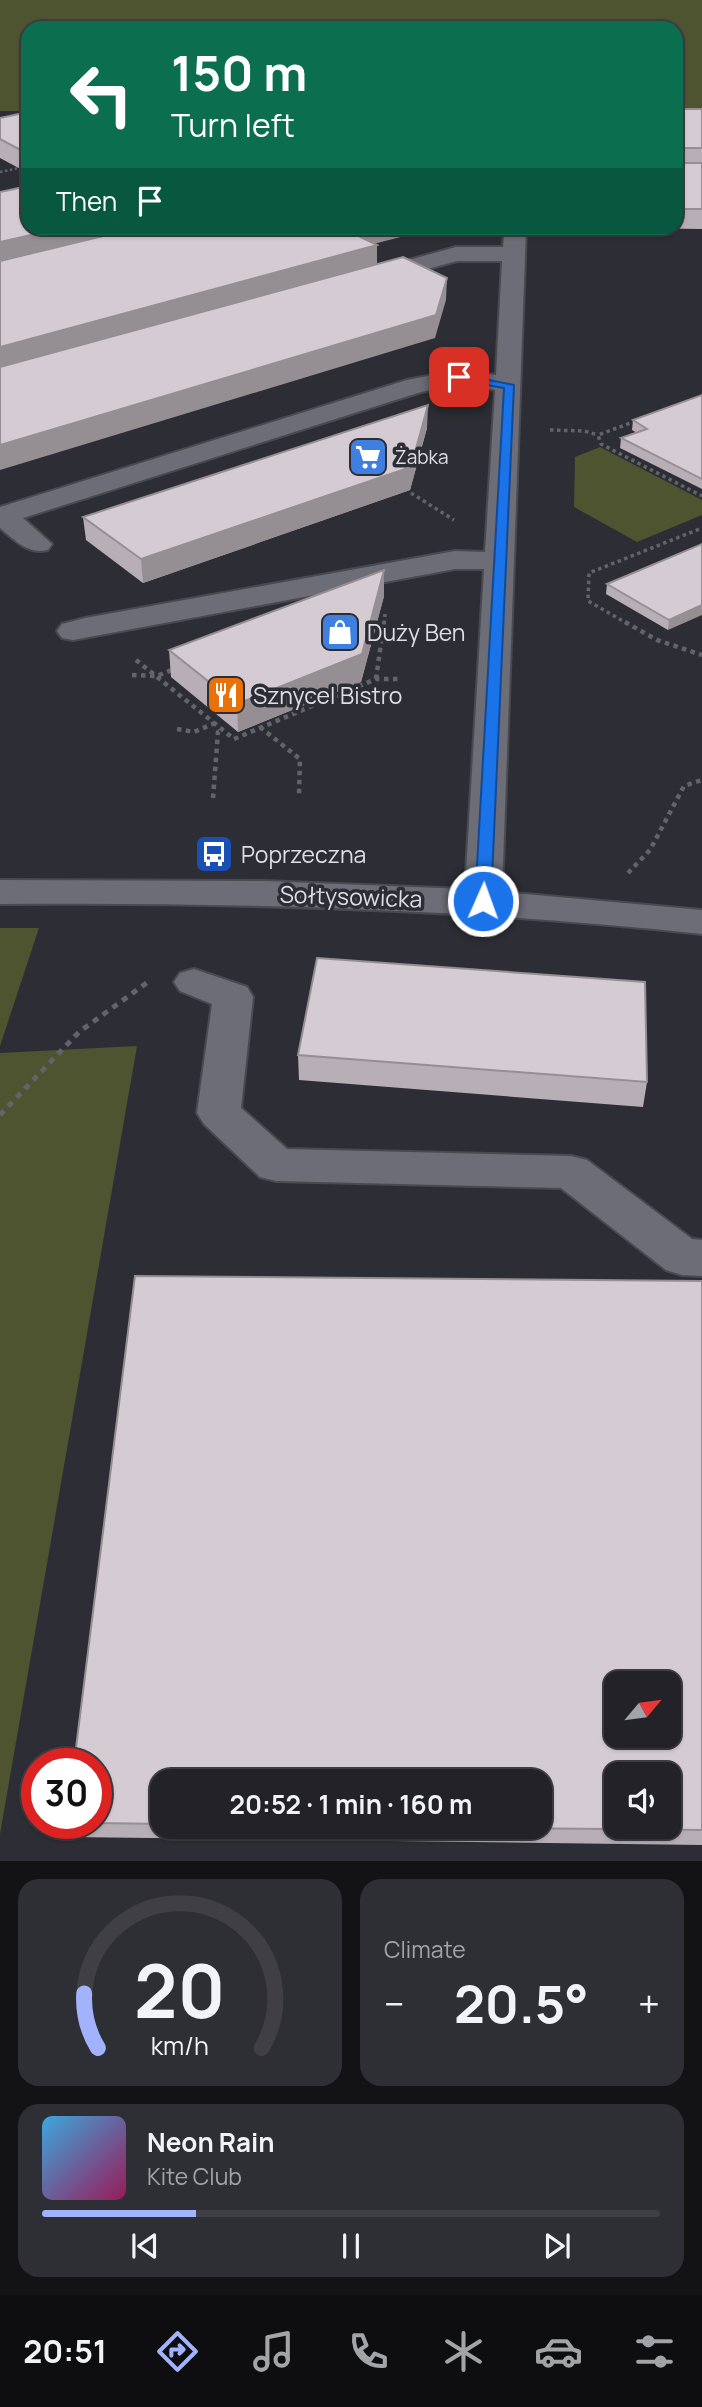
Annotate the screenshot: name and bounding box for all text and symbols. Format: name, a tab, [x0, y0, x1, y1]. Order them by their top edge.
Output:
text: 150 m	[171, 39, 307, 106]
icon: left	[56, 49, 147, 140]
text: Turn left	[171, 103, 295, 147]
icon: arrive	[131, 182, 169, 220]
text: Then	[56, 183, 117, 219]
pin	[429, 347, 489, 407]
icon: arrive	[440, 358, 478, 396]
supermarket icon: Żabka	[347, 436, 389, 478]
place label: Żabka	[395, 444, 448, 470]
shop icon: Duży Ben	[319, 611, 361, 653]
place label: Duży Ben	[367, 616, 466, 648]
restaurant icon: Sznycel Bistro	[205, 674, 247, 716]
place label: Sznycel Bistro	[253, 679, 402, 711]
bus stop icon: Poprzeczna	[193, 833, 235, 875]
place label: Poprzeczna	[241, 838, 366, 870]
position arrow	[446, 864, 520, 938]
street label: Sołtysowicka	[279, 878, 423, 914]
north arrow	[604, 1671, 681, 1748]
map controls	[604, 1671, 681, 1839]
speed limit sign: 30	[21, 1748, 112, 1839]
button: sound	[604, 1762, 681, 1839]
text: 20:52 · 1 min · 160 m	[230, 1786, 472, 1822]
text: Climate	[384, 1933, 466, 1965]
text: 20	[134, 1941, 226, 2041]
text: 20.5°	[454, 1968, 589, 2039]
text: −	[384, 1977, 405, 2029]
text: +	[638, 1977, 660, 2029]
text: km/h	[151, 2028, 209, 2063]
text: Neon Rain	[147, 2124, 275, 2160]
text: Kite Club	[147, 2160, 242, 2192]
icon: previous	[126, 2227, 164, 2265]
icon: pause	[332, 2227, 370, 2265]
icon: next	[538, 2227, 576, 2265]
icon: directions	[153, 2327, 202, 2376]
icon: music	[249, 2327, 298, 2376]
icon: phone	[344, 2327, 393, 2376]
icon: climate	[439, 2327, 488, 2376]
icon: car	[534, 2327, 583, 2376]
icon: filters	[630, 2327, 679, 2376]
text: 20:51	[23, 2329, 107, 2373]

